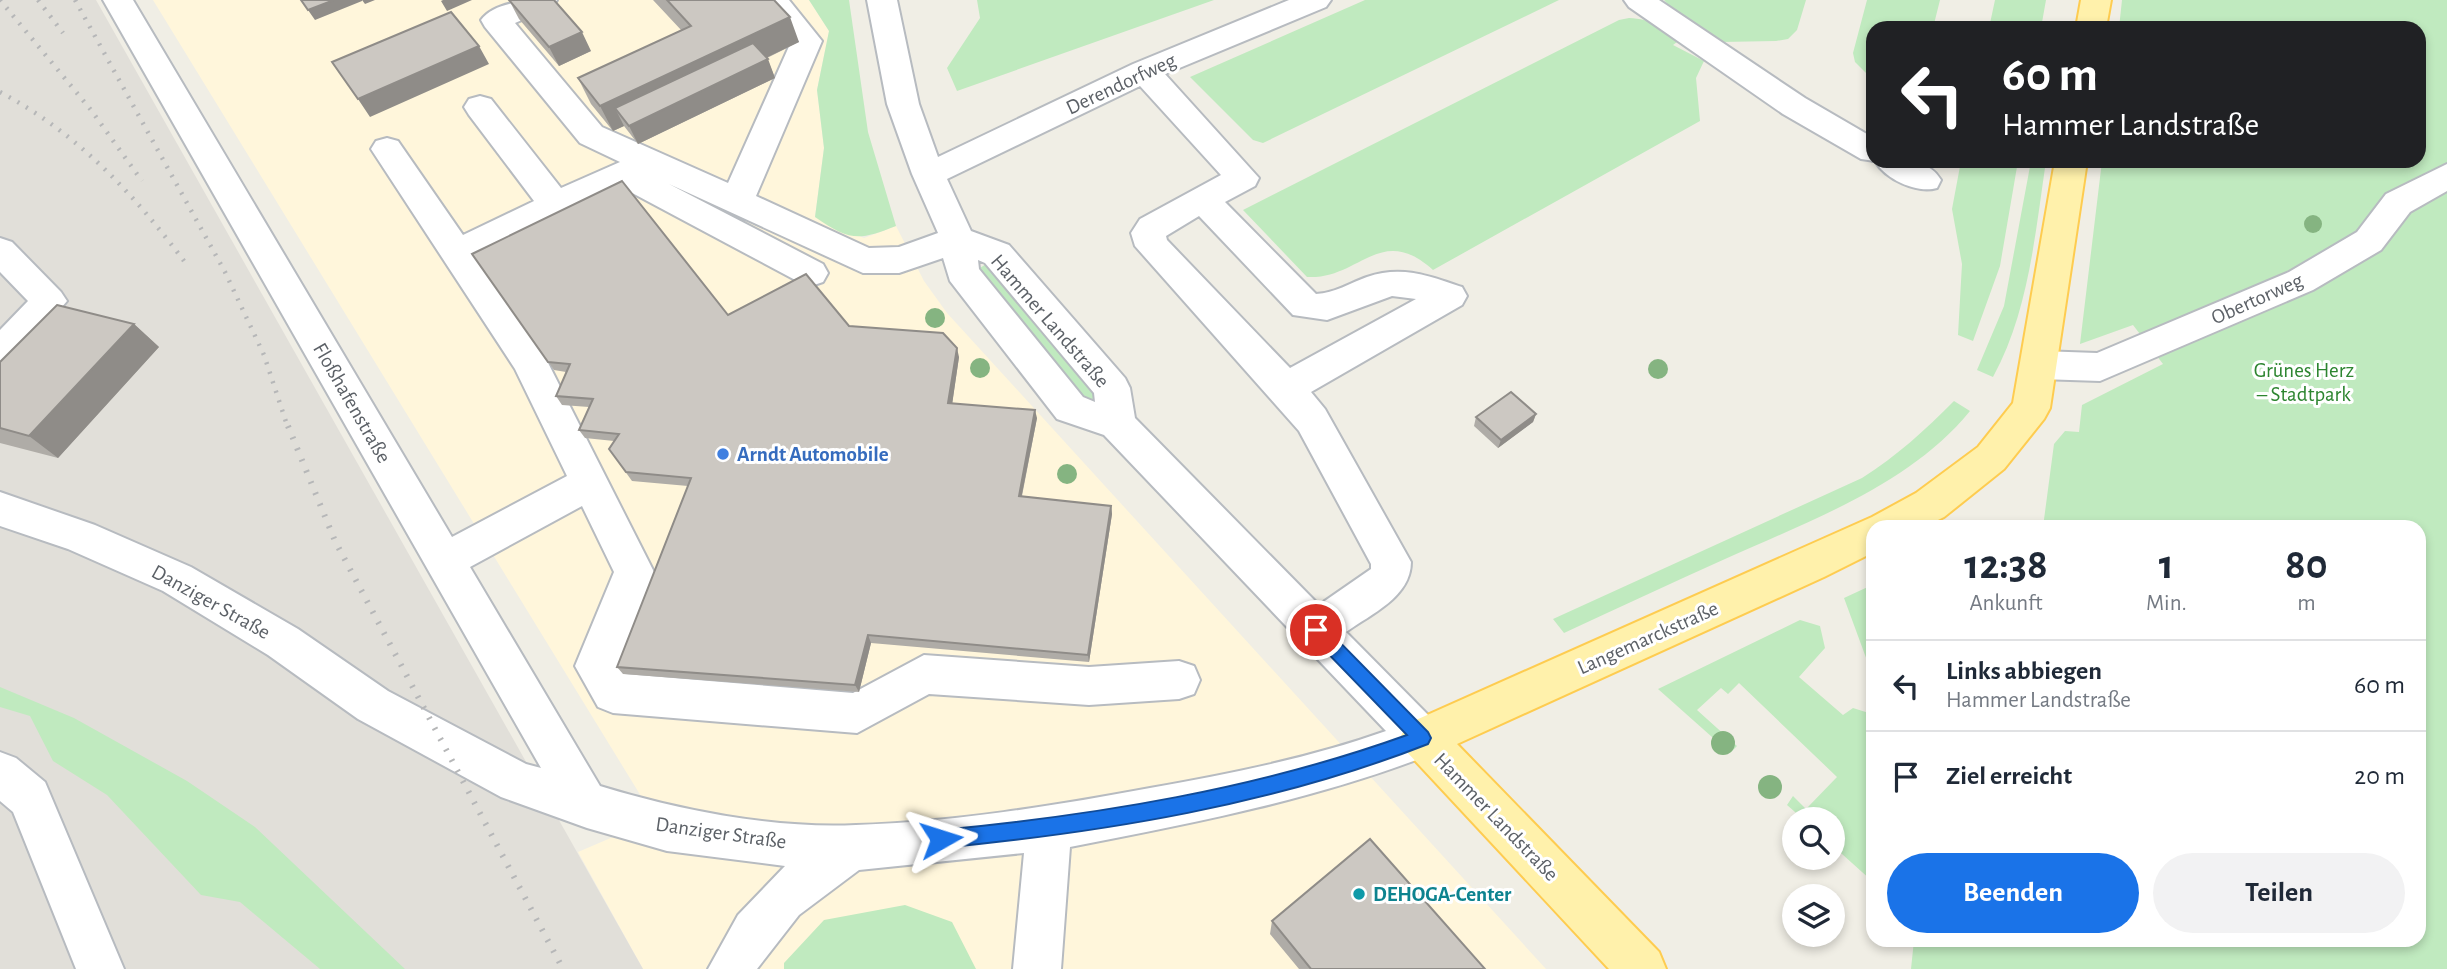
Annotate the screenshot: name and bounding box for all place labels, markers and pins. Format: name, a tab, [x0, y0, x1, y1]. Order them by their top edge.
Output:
place label: Arndt Automobile	[737, 444, 889, 465]
marker: Arndt Automobile	[715, 446, 731, 462]
pin	[1286, 600, 1346, 660]
place label: DEHOGA-Center	[1373, 884, 1512, 905]
marker: DEHOGA-Center	[1351, 886, 1367, 902]

